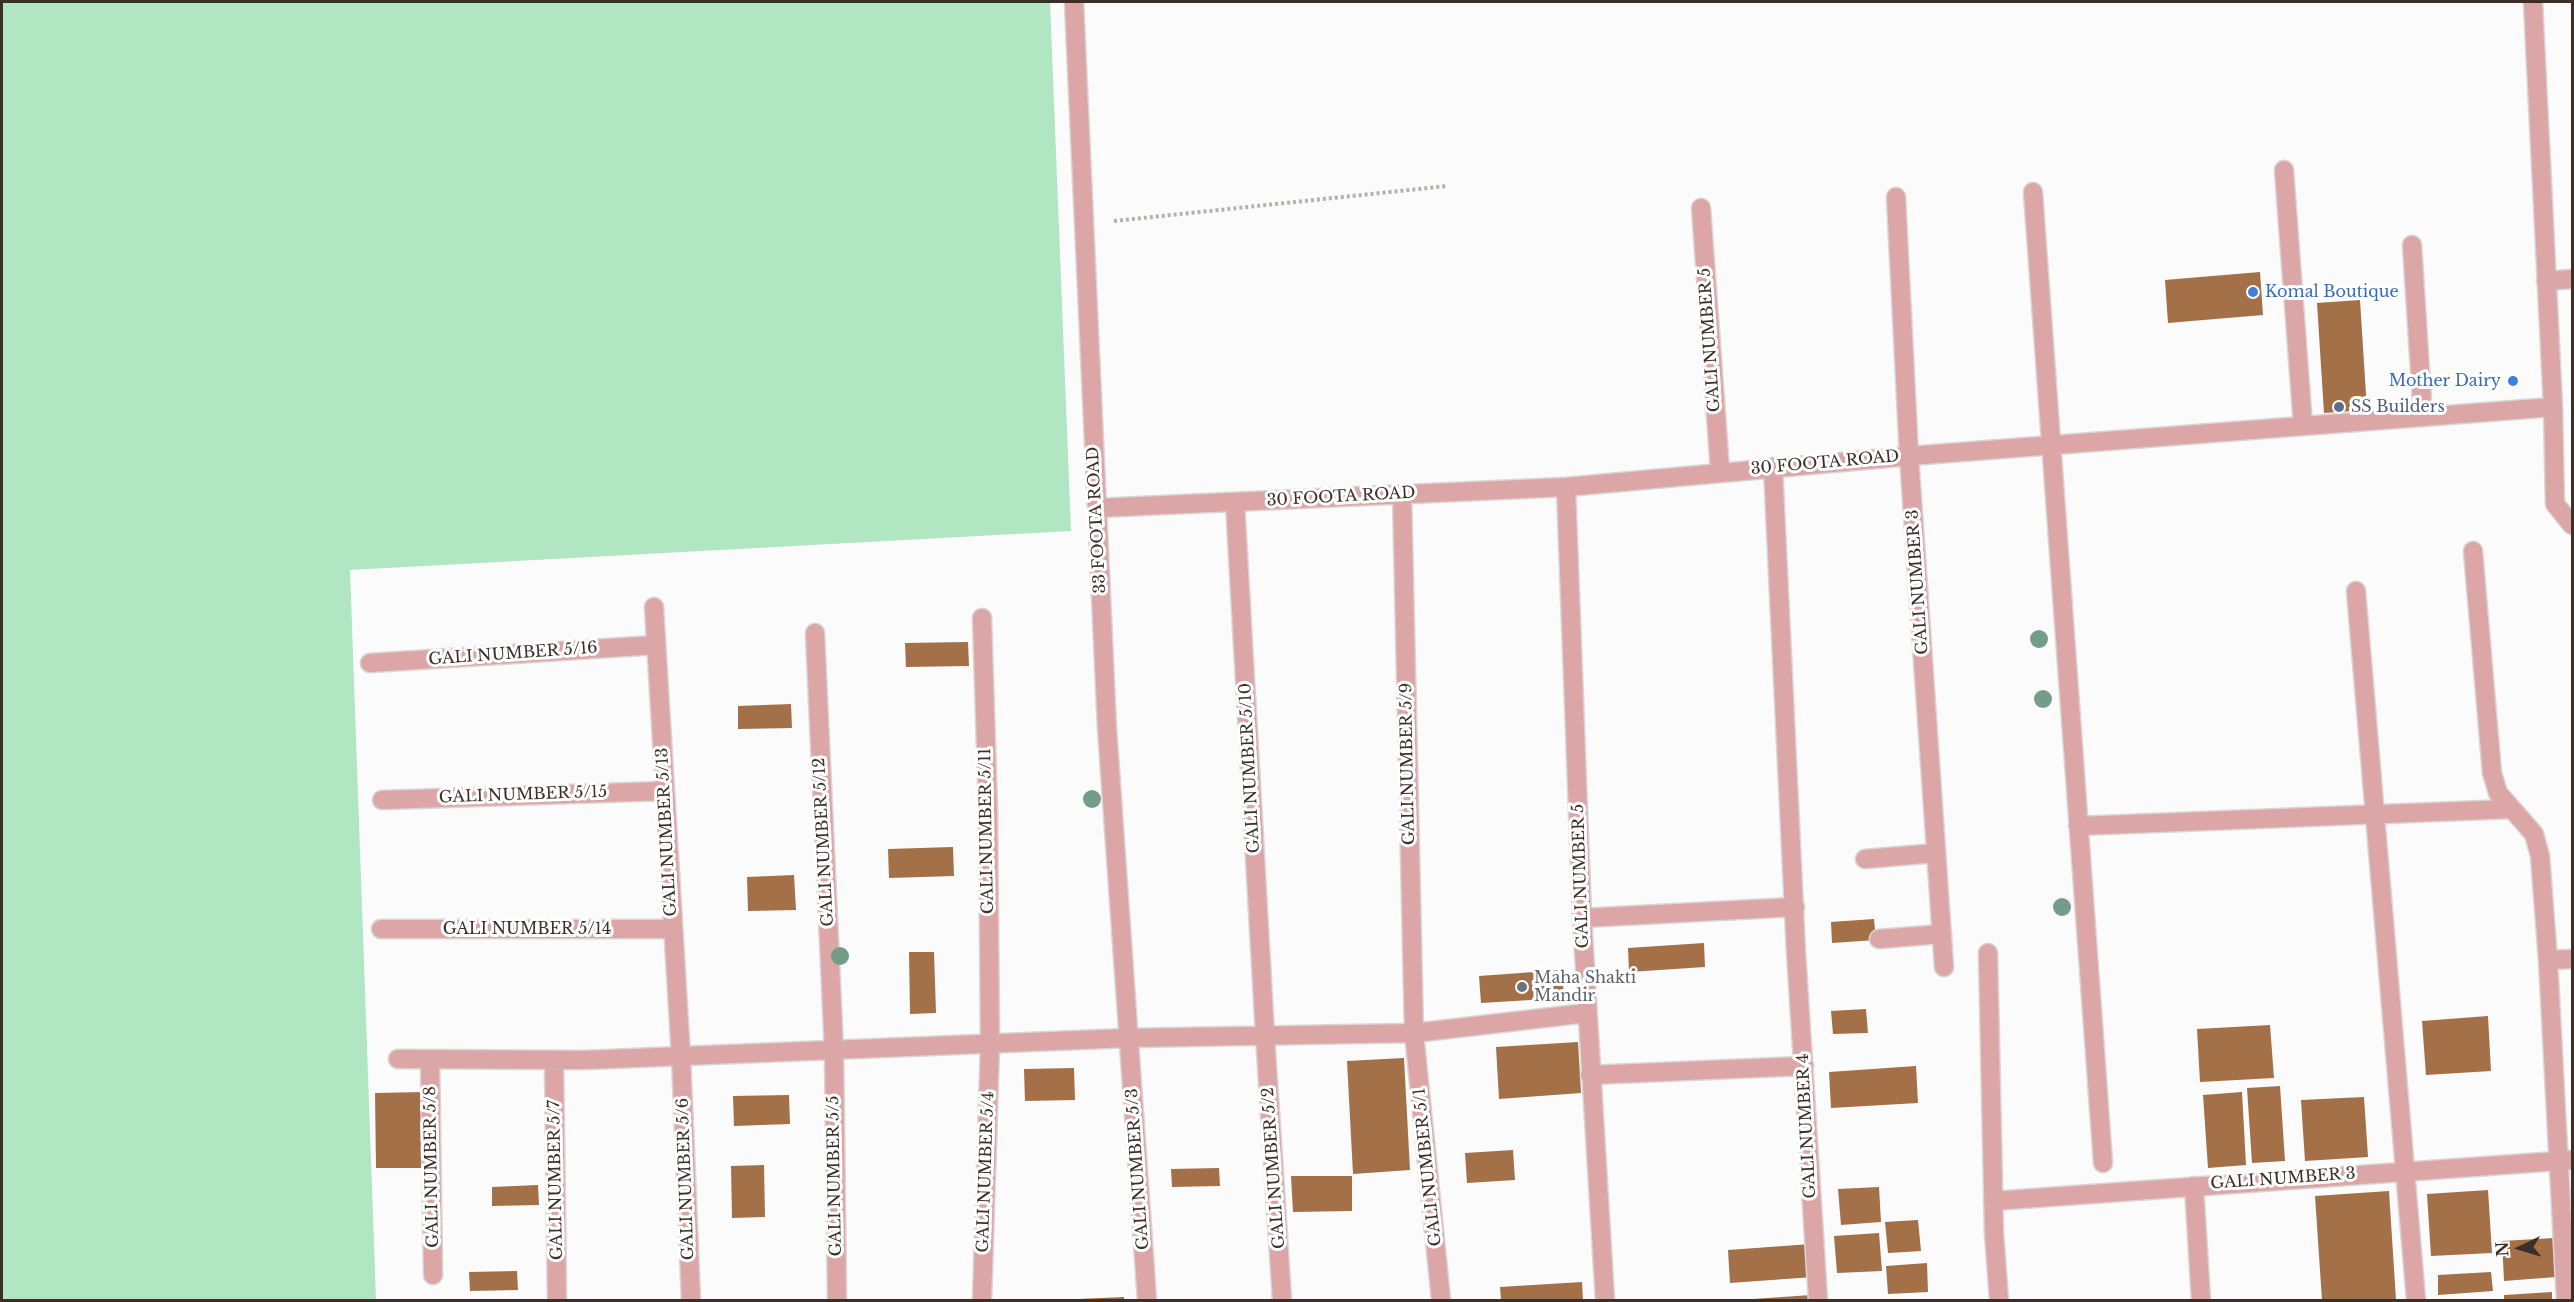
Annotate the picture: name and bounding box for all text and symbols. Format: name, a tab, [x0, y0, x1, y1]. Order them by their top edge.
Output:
street label: GALI NUMBER 5	[1695, 267, 1725, 413]
place label: Komal Boutique	[2265, 282, 2399, 302]
marker: Komal Boutique	[2246, 285, 2260, 299]
place label: Mother Dairy	[2389, 371, 2501, 391]
marker: Mother Dairy	[2506, 374, 2520, 388]
place label: SS Builders	[2351, 397, 2445, 417]
marker: SS Builders	[2332, 400, 2346, 414]
street label: 33 FOOTA ROAD	[1084, 446, 1110, 594]
street label: 30 FOOTA ROAD	[1750, 447, 1900, 479]
street label: 30 FOOTA ROAD	[1266, 484, 1416, 510]
street label: GALI NUMBER 3	[1903, 509, 1933, 655]
street label: GALI NUMBER 5/16	[428, 639, 598, 669]
street label: GALI NUMBER 5/10	[1236, 682, 1264, 854]
street label: GALI NUMBER 5/9	[1397, 683, 1419, 845]
street label: GALI NUMBER 5/13	[653, 747, 681, 917]
street label: GALI NUMBER 5/11	[976, 748, 998, 914]
street label: GALI NUMBER 5/12	[810, 757, 838, 927]
street label: GALI NUMBER 5/15	[439, 782, 607, 808]
street label: GALI NUMBER 5	[1569, 803, 1593, 949]
street label: GALI NUMBER 5/14	[443, 919, 611, 939]
place label: Maha Shakti Mandir	[1534, 968, 1636, 1006]
marker: Maha Shakti Mandir	[1515, 980, 1529, 994]
street label: GALI NUMBER 4	[1794, 1053, 1820, 1199]
street label: GALI NUMBER 5/8	[421, 1086, 443, 1248]
street label: GALI NUMBER 5/2	[1259, 1087, 1289, 1249]
street label: GALI NUMBER 5/1	[1410, 1087, 1446, 1247]
street label: GALI NUMBER 5/3	[1123, 1088, 1153, 1250]
street label: GALI NUMBER 5/4	[974, 1091, 998, 1253]
street label: GALI NUMBER 5/5	[824, 1095, 846, 1257]
street label: GALI NUMBER 5/6	[674, 1098, 698, 1260]
street label: GALI NUMBER 5/7	[545, 1100, 567, 1260]
street label: GALI NUMBER 3	[2210, 1164, 2356, 1194]
north arrow	[2490, 1218, 2550, 1278]
text: N	[2492, 1241, 2513, 1257]

